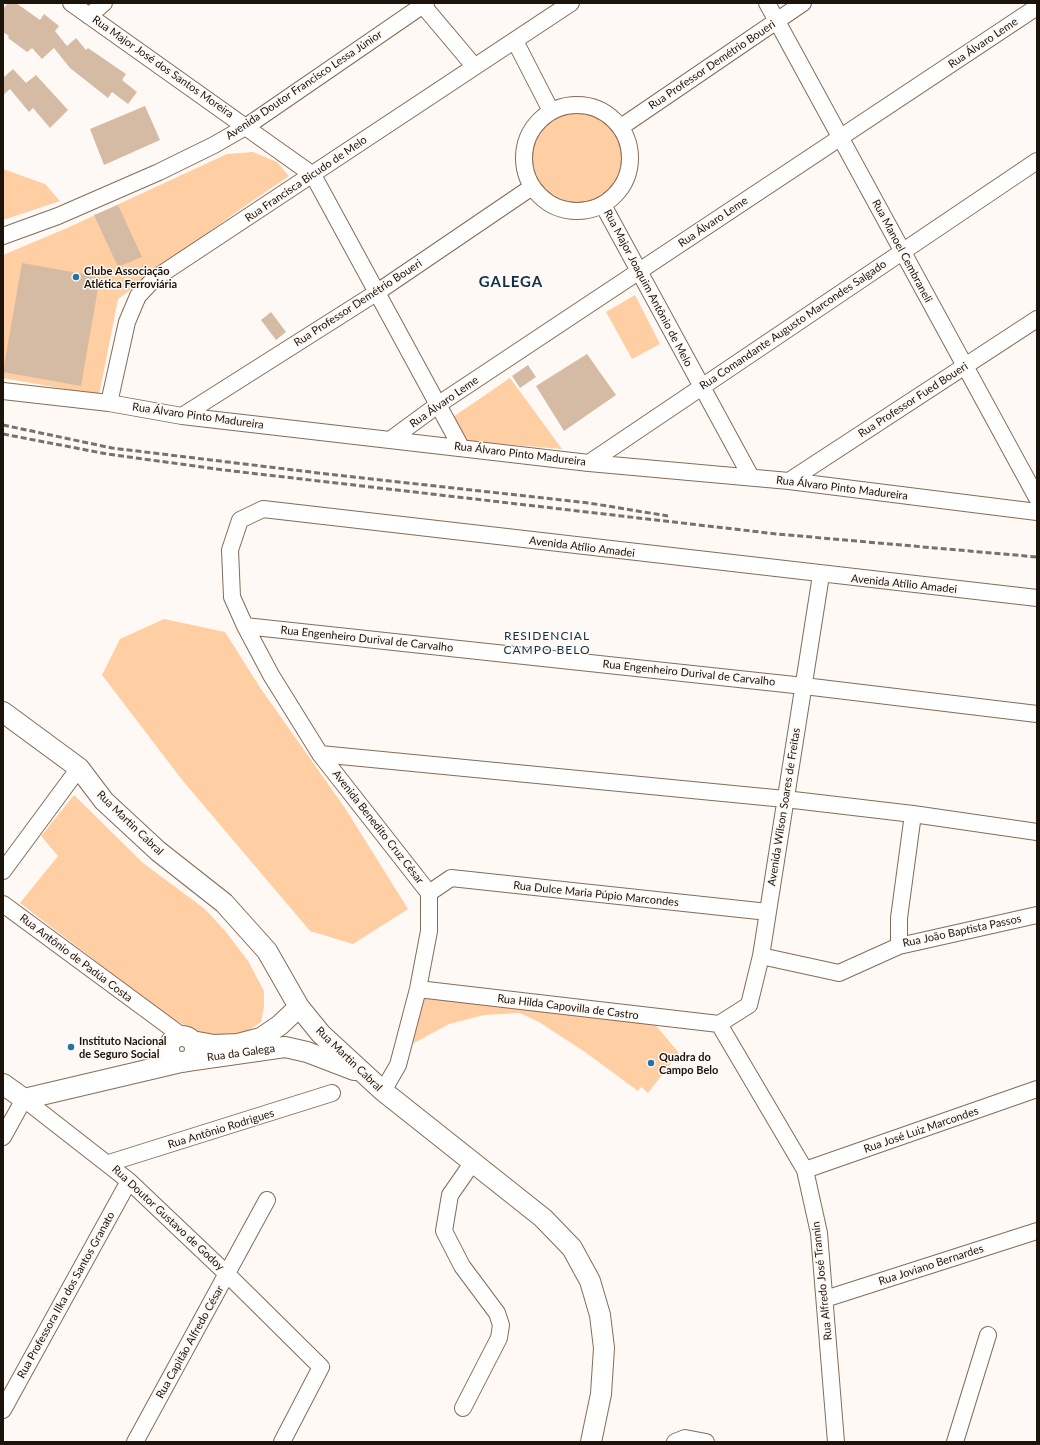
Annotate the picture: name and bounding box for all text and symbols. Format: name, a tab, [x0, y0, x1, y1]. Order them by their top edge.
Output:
street label: Rua Major José dos Santos Moreira	[90, 13, 236, 121]
street label: Rua Álvaro Leme	[946, 15, 1020, 71]
street label: Rua Professor Demétrio Boueri	[646, 18, 778, 112]
street label: Avenida Doutor Francisco Lessa Júnior	[223, 28, 385, 142]
street label: Rua Francisca Bicudo de Melo	[243, 133, 369, 225]
street label: Rua Álvaro Leme	[676, 194, 750, 250]
street label: Rua Manoel Cembraneli	[869, 197, 935, 305]
street label: Rua Major Joaquim Antônio de Melo	[601, 207, 695, 369]
street label: Rua Professor Demétrio Boueri	[292, 257, 424, 349]
street label: Rua Comandante Augusto Marcondes Salgado	[697, 257, 889, 393]
place label: Clube Associação Atlética Ferroviária	[84, 264, 177, 290]
marker: Clube Associação Atlética Ferroviária	[71, 272, 81, 282]
district label: GALEGA	[479, 273, 543, 291]
street label: Rua Professor Fued Boueri	[856, 360, 970, 440]
street label: Rua Álvaro Leme	[407, 373, 481, 431]
street label: Rua Álvaro Pinto Madureira	[131, 400, 265, 432]
street label: Rua Álvaro Pinto Madureira	[453, 439, 587, 469]
street label: Rua Álvaro Pinto Madureira	[775, 473, 909, 503]
street label: Avenida Atílio Amadei	[528, 534, 636, 560]
street label: Avenida Atílio Amadei	[850, 572, 958, 596]
street label: Rua Engenheiro Durival de Carvalho	[280, 623, 454, 655]
district label: RESIDENCIAL CAMPO BELO	[503, 629, 591, 657]
street label: Rua Engenheiro Durival de Carvalho	[602, 657, 776, 689]
street label: Avenida Wilson Soares de Freitas	[765, 727, 803, 887]
street label: Avenida Benedito Cruz César	[330, 768, 426, 886]
street label: Rua Martin Cabral	[94, 788, 166, 858]
street label: Rua Dulce Maria Púpio Marcondes	[513, 879, 679, 909]
street label: Rua Antônio de Padúa Costa	[17, 911, 135, 1005]
street label: Rua João Baptista Passos	[901, 912, 1023, 950]
street label: Rua Hilda Capovilla de Castro	[497, 992, 639, 1022]
street label: Rua Martin Cabral	[313, 1024, 385, 1094]
place label: Instituto Nacional de Seguro Social	[79, 1034, 166, 1060]
marker: Instituto Nacional de Seguro Social	[66, 1042, 76, 1052]
street label: Rua da Galega	[206, 1042, 276, 1064]
place label: Quadra do Campo Belo	[659, 1050, 718, 1076]
marker: Quadra do Campo Belo	[646, 1058, 656, 1068]
street label: Rua José Luiz Marcondes	[862, 1104, 980, 1156]
street label: Rua Antônio Rodrigues	[166, 1107, 276, 1151]
street label: Rua Doutor Gustavo de Godoy	[109, 1163, 227, 1273]
street label: Rua Professora Ilka dos Santos Granato	[15, 1209, 117, 1381]
street label: Rua Alfredo José Trannin	[809, 1221, 835, 1341]
street label: Rua Joviano Bernardes	[877, 1242, 985, 1288]
street label: Rua Capitão Alfredo César	[153, 1283, 227, 1401]

